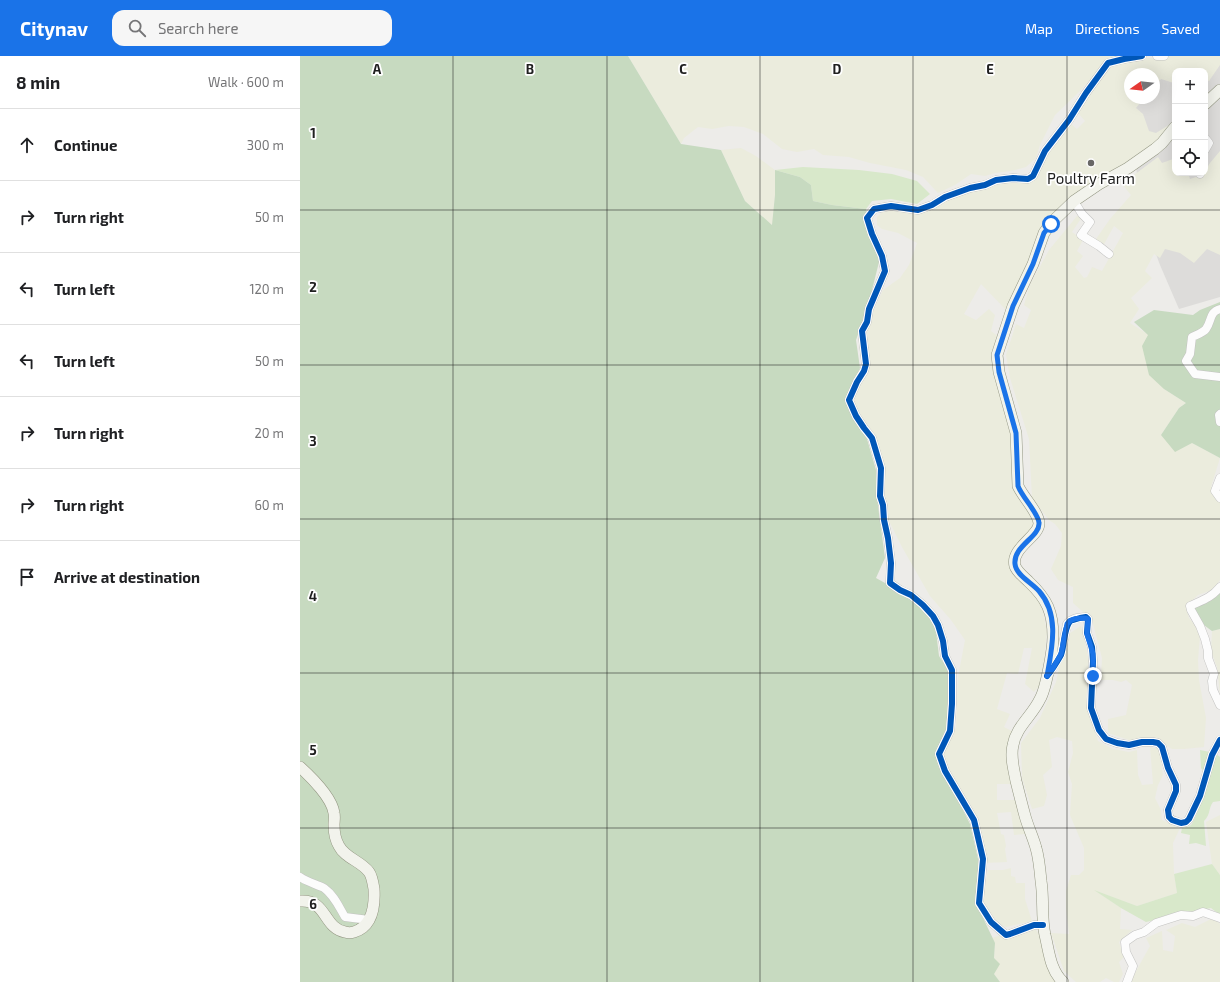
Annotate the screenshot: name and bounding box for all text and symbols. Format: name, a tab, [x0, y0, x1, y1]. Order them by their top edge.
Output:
search box	[112, 10, 392, 46]
text: Citynav	[20, 17, 88, 40]
icon: search	[126, 17, 148, 39]
text: Search here	[158, 19, 238, 37]
text: Map	[1025, 20, 1053, 37]
text: Directions	[1075, 20, 1140, 37]
text: Saved	[1162, 20, 1200, 37]
text: A	[373, 61, 382, 77]
text: B	[526, 61, 534, 77]
text: C	[679, 61, 687, 77]
text: D	[833, 61, 842, 77]
text: E	[986, 61, 994, 77]
north arrow	[1124, 68, 1160, 104]
map controls	[1172, 68, 1208, 176]
button: +	[1172, 68, 1208, 104]
text: 8 min	[16, 72, 60, 92]
text: Walk · 600 m	[208, 74, 284, 90]
button: −	[1172, 104, 1208, 140]
text: 1	[310, 125, 316, 141]
icon: ahead	[16, 134, 38, 156]
text: Continue	[54, 136, 117, 154]
text: 300 m	[247, 137, 284, 153]
button: locate	[1172, 140, 1208, 176]
marker: Poultry Farm	[1086, 158, 1096, 168]
place label: Poultry Farm	[1047, 169, 1135, 187]
icon: right	[16, 206, 38, 228]
text: Turn right	[54, 208, 124, 226]
text: 50 m	[255, 209, 284, 225]
route start	[1042, 215, 1060, 233]
icon: left	[16, 278, 38, 300]
text: 2	[309, 279, 317, 295]
text: Turn left	[54, 280, 115, 298]
text: 120 m	[249, 281, 284, 297]
icon: left	[16, 350, 38, 372]
text: Turn left	[54, 352, 115, 370]
text: 50 m	[255, 353, 284, 369]
icon: right	[16, 422, 38, 444]
text: Turn right	[54, 424, 124, 442]
text: 20 m	[255, 425, 284, 441]
text: 3	[309, 433, 317, 449]
icon: right	[16, 494, 38, 516]
text: Turn right	[54, 496, 124, 514]
text: 60 m	[254, 497, 284, 513]
icon: arrive	[16, 566, 38, 588]
text: Arrive at destination	[54, 568, 200, 586]
text: 4	[309, 588, 317, 604]
route end	[1084, 667, 1102, 685]
text: 5	[309, 742, 317, 758]
text: 6	[309, 896, 317, 912]

